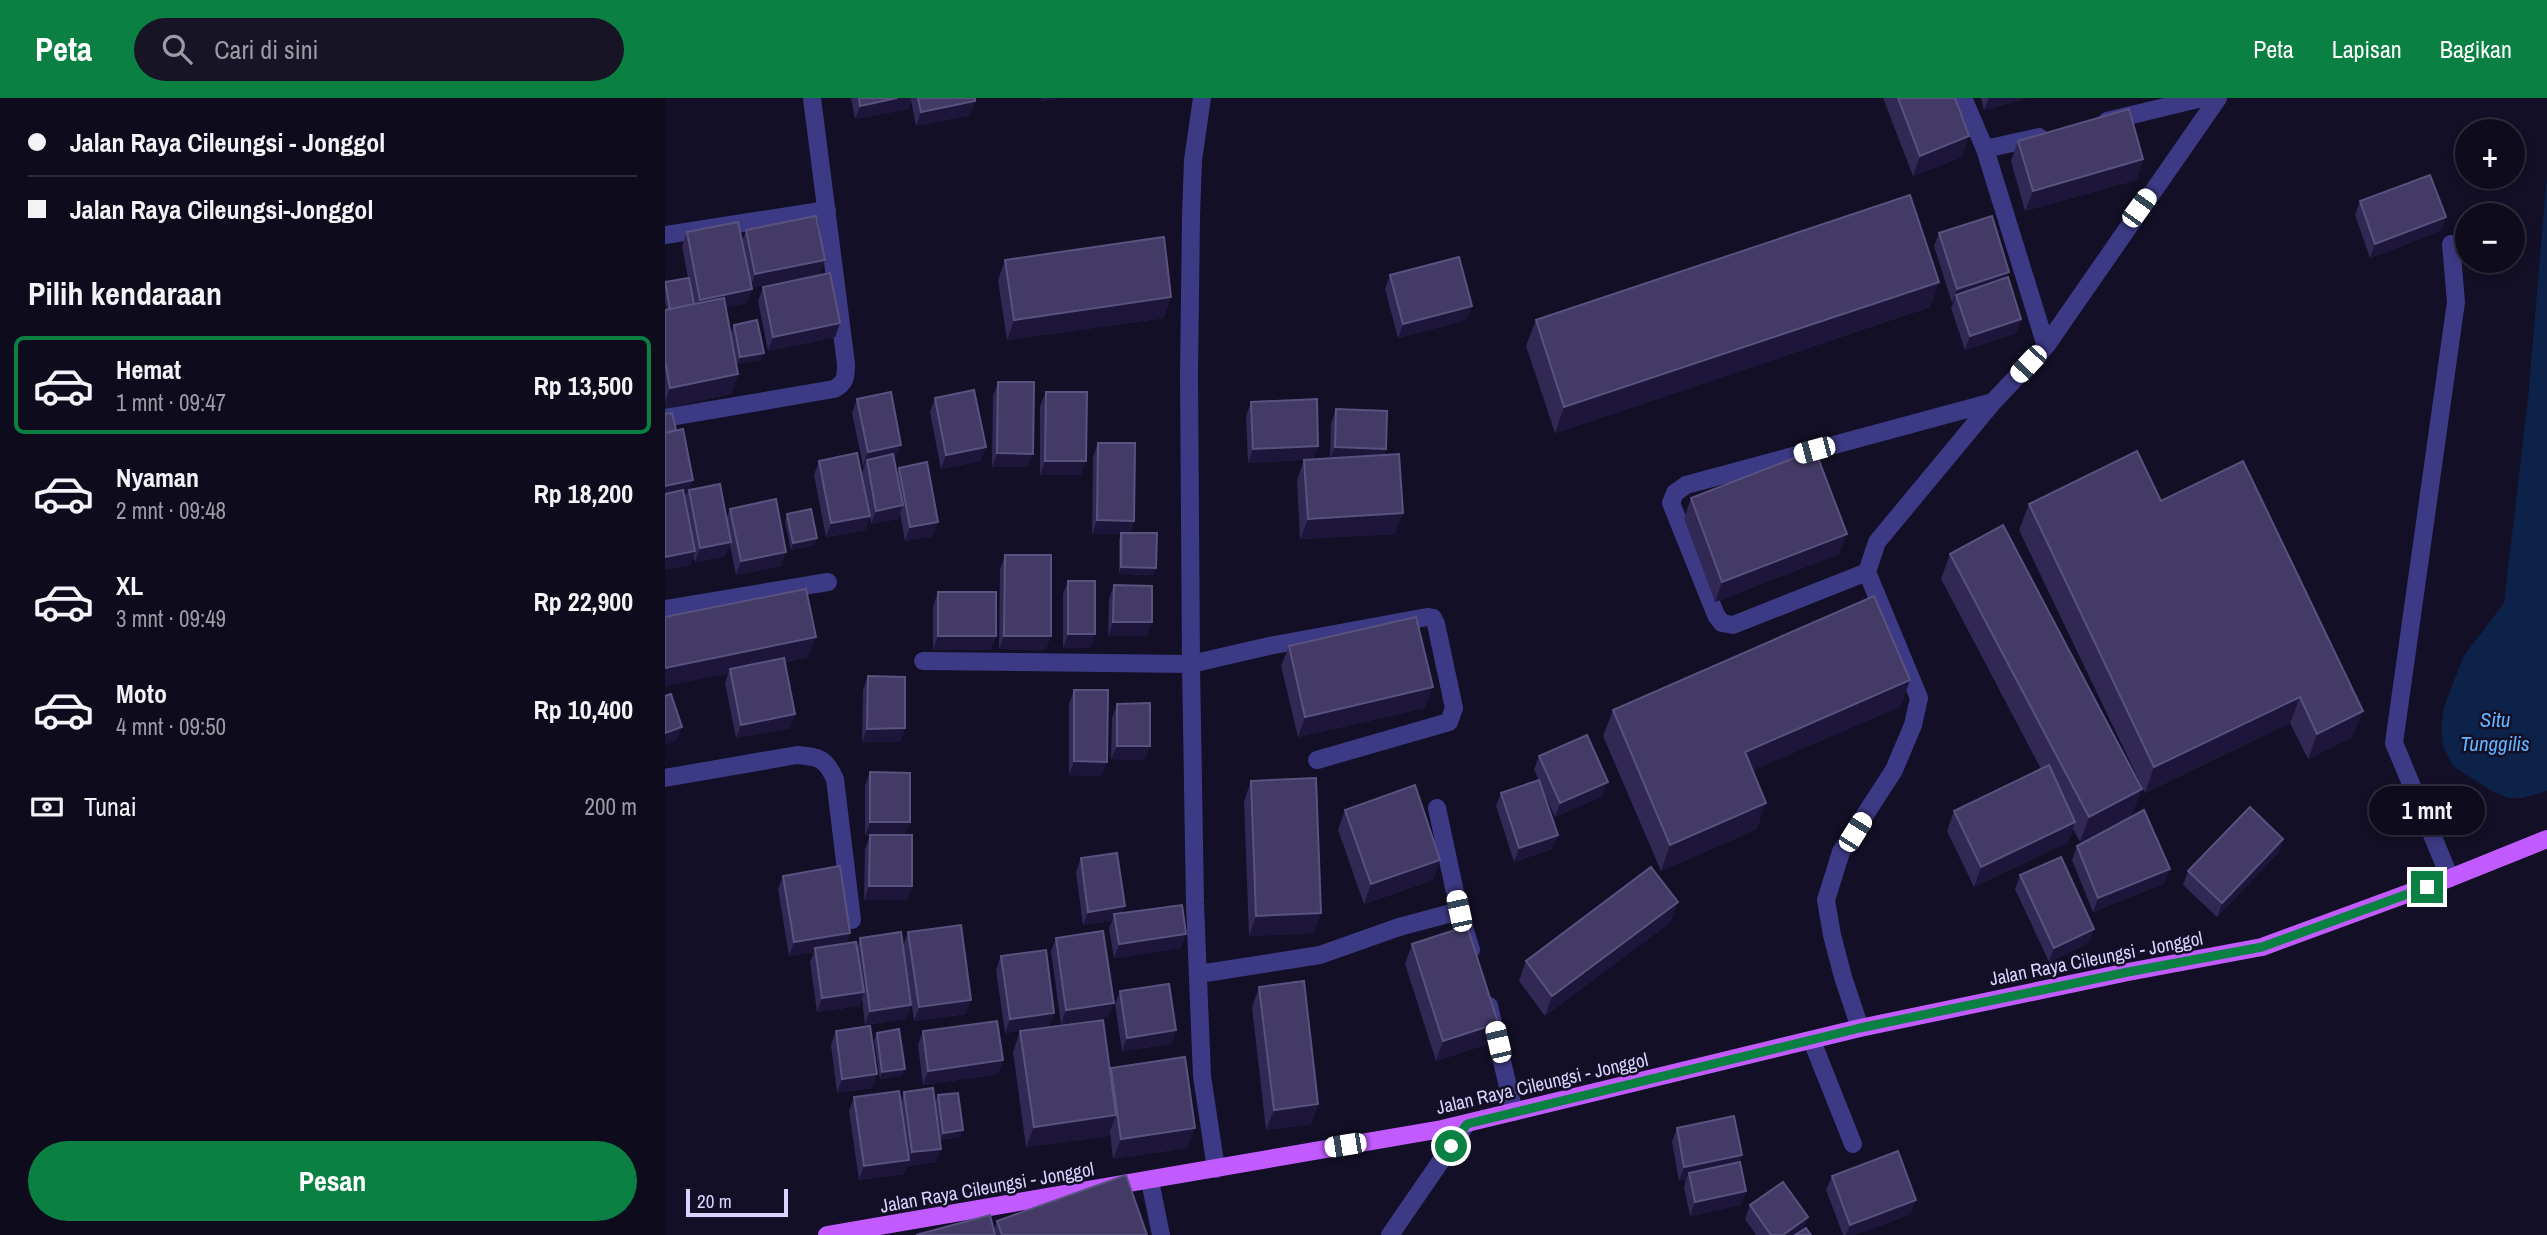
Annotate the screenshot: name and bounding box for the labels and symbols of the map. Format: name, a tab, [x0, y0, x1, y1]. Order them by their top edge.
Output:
car	[2119, 185, 2160, 231]
car	[2006, 341, 2051, 387]
car	[1791, 434, 1838, 466]
water label: Situ Tunggilis	[2460, 705, 2530, 758]
callout: 1 mnt	[2369, 786, 2485, 834]
car	[1835, 809, 1876, 855]
route end	[2411, 871, 2443, 903]
car	[1445, 888, 1474, 934]
street label: Jalan Raya Cileungsi - Jonggol	[1987, 925, 2205, 991]
car	[1484, 1019, 1513, 1065]
street label: Jalan Raya Cileungsi - Jonggol	[1434, 1046, 1650, 1120]
route start	[1435, 1130, 1467, 1162]
car	[1323, 1131, 1368, 1159]
street label: Jalan Raya Cileungsi - Jonggol	[878, 1155, 1096, 1219]
scale bar	[686, 1186, 787, 1218]

